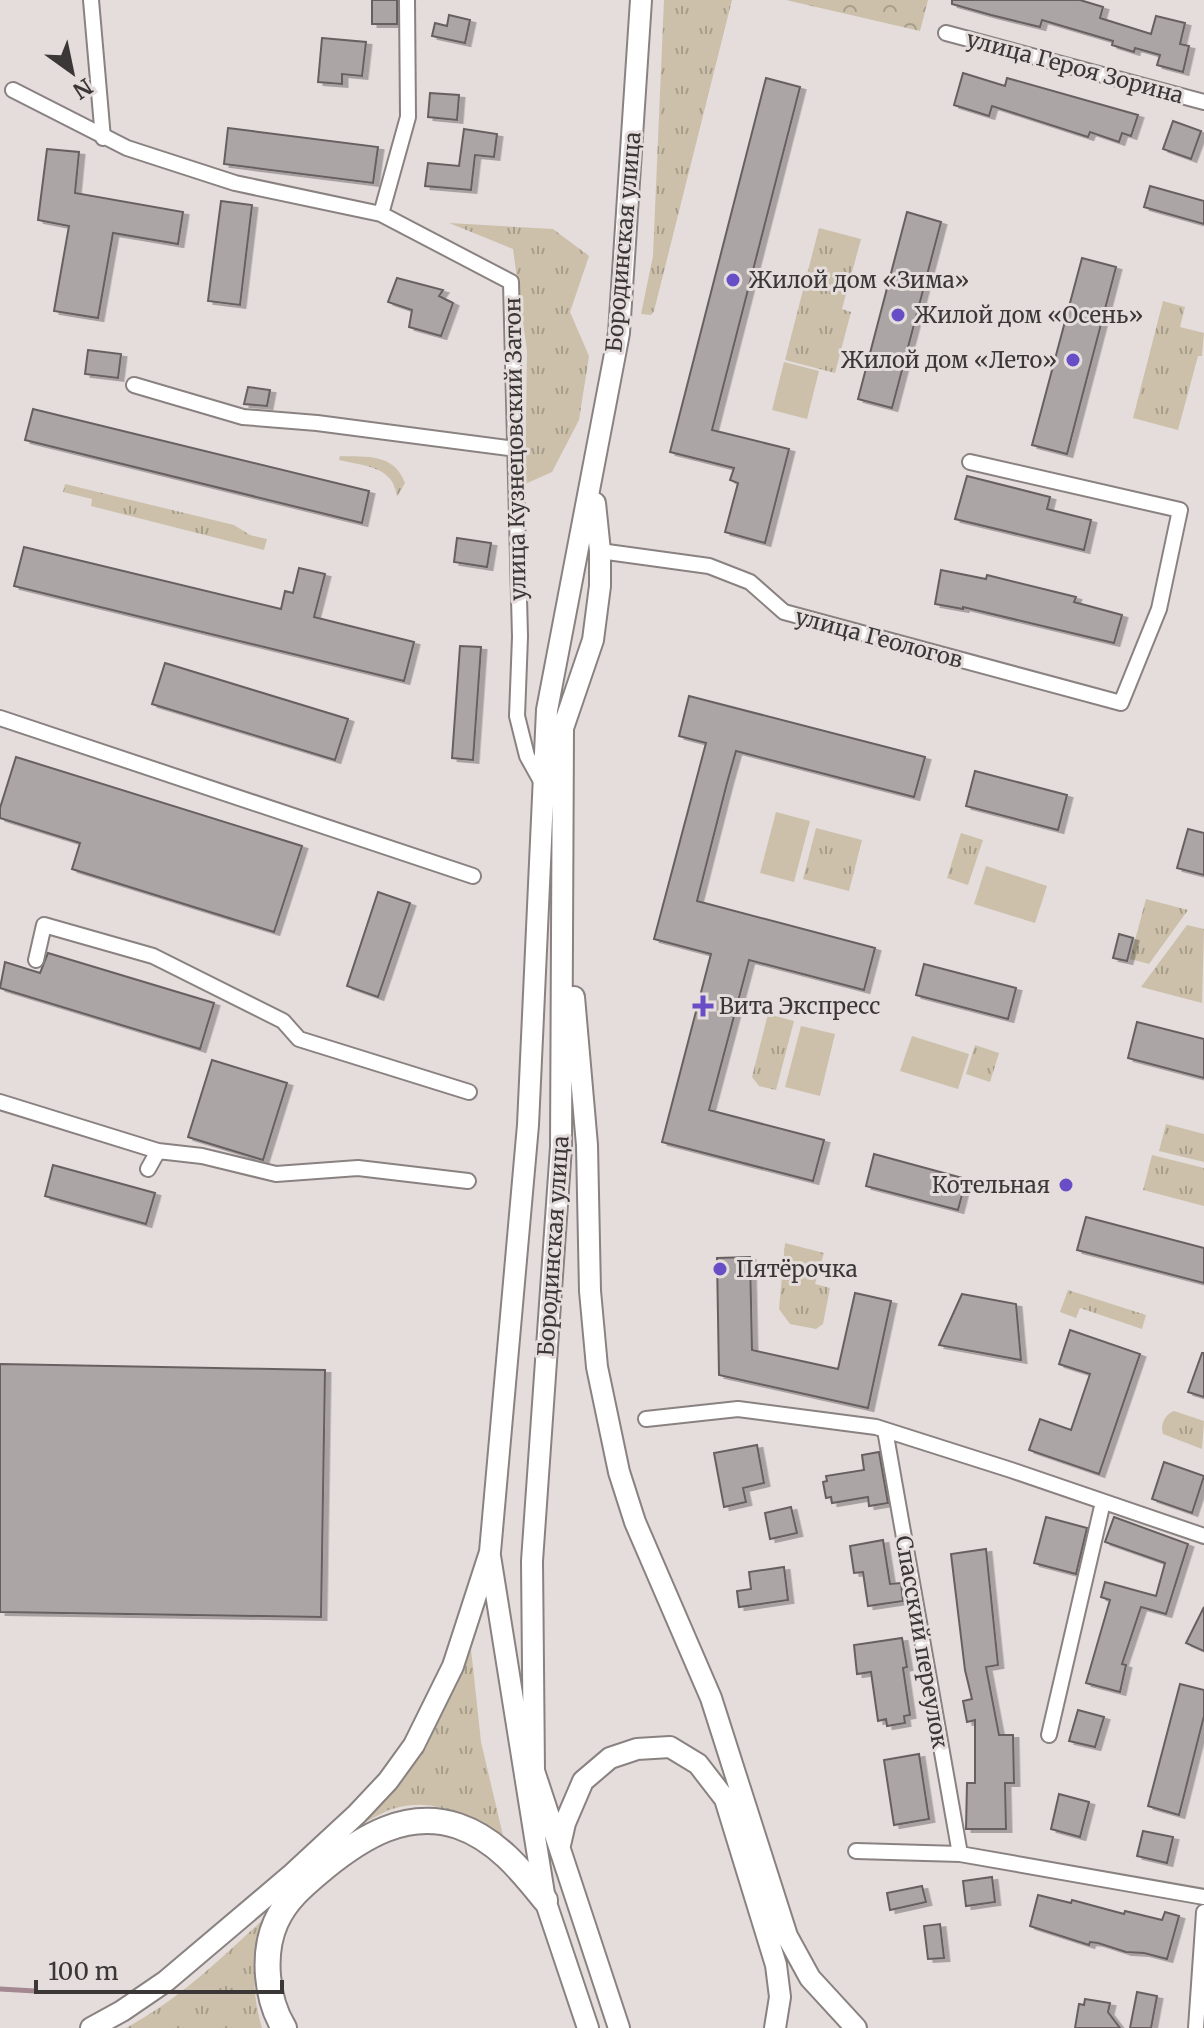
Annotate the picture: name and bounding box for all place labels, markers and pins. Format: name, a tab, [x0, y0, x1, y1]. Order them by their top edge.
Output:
place label: Жилой дом «Зима»	[749, 266, 969, 294]
marker: Жилой дом «Зима»	[724, 271, 742, 289]
place label: Жилой дом «Осень»	[914, 301, 1143, 329]
marker: Жилой дом «Осень»	[889, 306, 907, 324]
place label: Жилой дом «Лето»	[841, 346, 1057, 374]
marker: Жилой дом «Лето»	[1064, 351, 1082, 369]
place label: Вита Экспресс	[719, 992, 880, 1020]
marker: Вита Экспресс	[694, 997, 712, 1015]
place label: Котельная	[932, 1171, 1050, 1199]
marker: Котельная	[1057, 1176, 1075, 1194]
place label: Пятёрочка	[736, 1255, 858, 1283]
marker: Пятёрочка	[711, 1260, 729, 1278]

